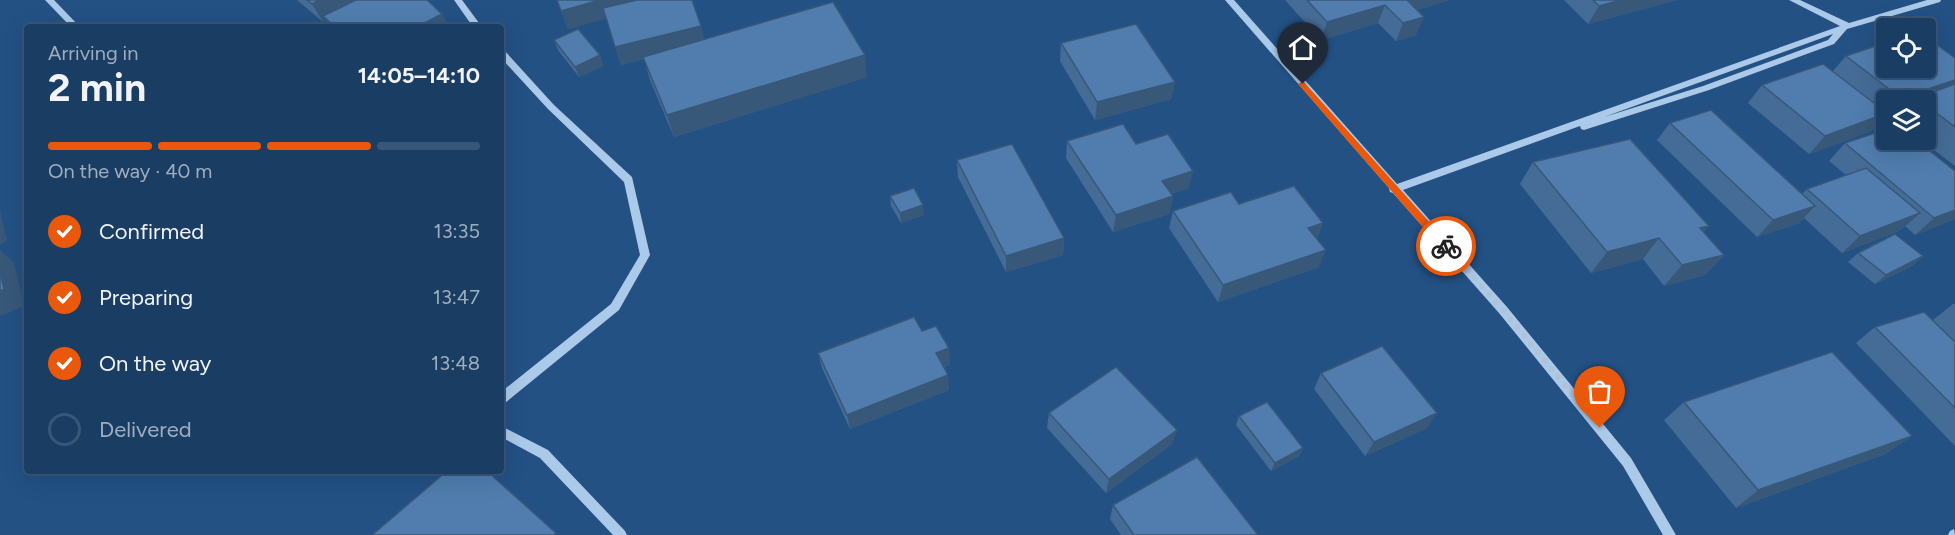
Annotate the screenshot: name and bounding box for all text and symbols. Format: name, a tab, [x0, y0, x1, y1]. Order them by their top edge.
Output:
map controls	[1876, 18, 1936, 150]
button: locate	[1876, 18, 1936, 78]
pin	[1277, 22, 1328, 84]
icon: home	[1286, 31, 1319, 64]
text: Arriving in	[48, 41, 138, 65]
text: 14:05–14:10	[358, 62, 480, 89]
text: 2 min	[48, 64, 146, 111]
button: layers	[1876, 90, 1936, 150]
text: On the way · 40 m	[48, 159, 212, 183]
icon: check	[48, 215, 81, 248]
courier	[1416, 216, 1476, 276]
text: Confirmed	[99, 218, 204, 245]
text: 13:35	[433, 219, 480, 243]
icon: bike	[1430, 230, 1463, 263]
icon: check	[48, 281, 81, 314]
text: Preparing	[99, 284, 193, 311]
text: 13:47	[433, 285, 480, 309]
icon: check	[48, 347, 81, 380]
text: On the way	[99, 350, 211, 377]
text: 13:48	[431, 351, 480, 375]
pin	[1574, 366, 1625, 428]
icon: bag	[1583, 375, 1616, 408]
text: Delivered	[99, 416, 192, 443]

